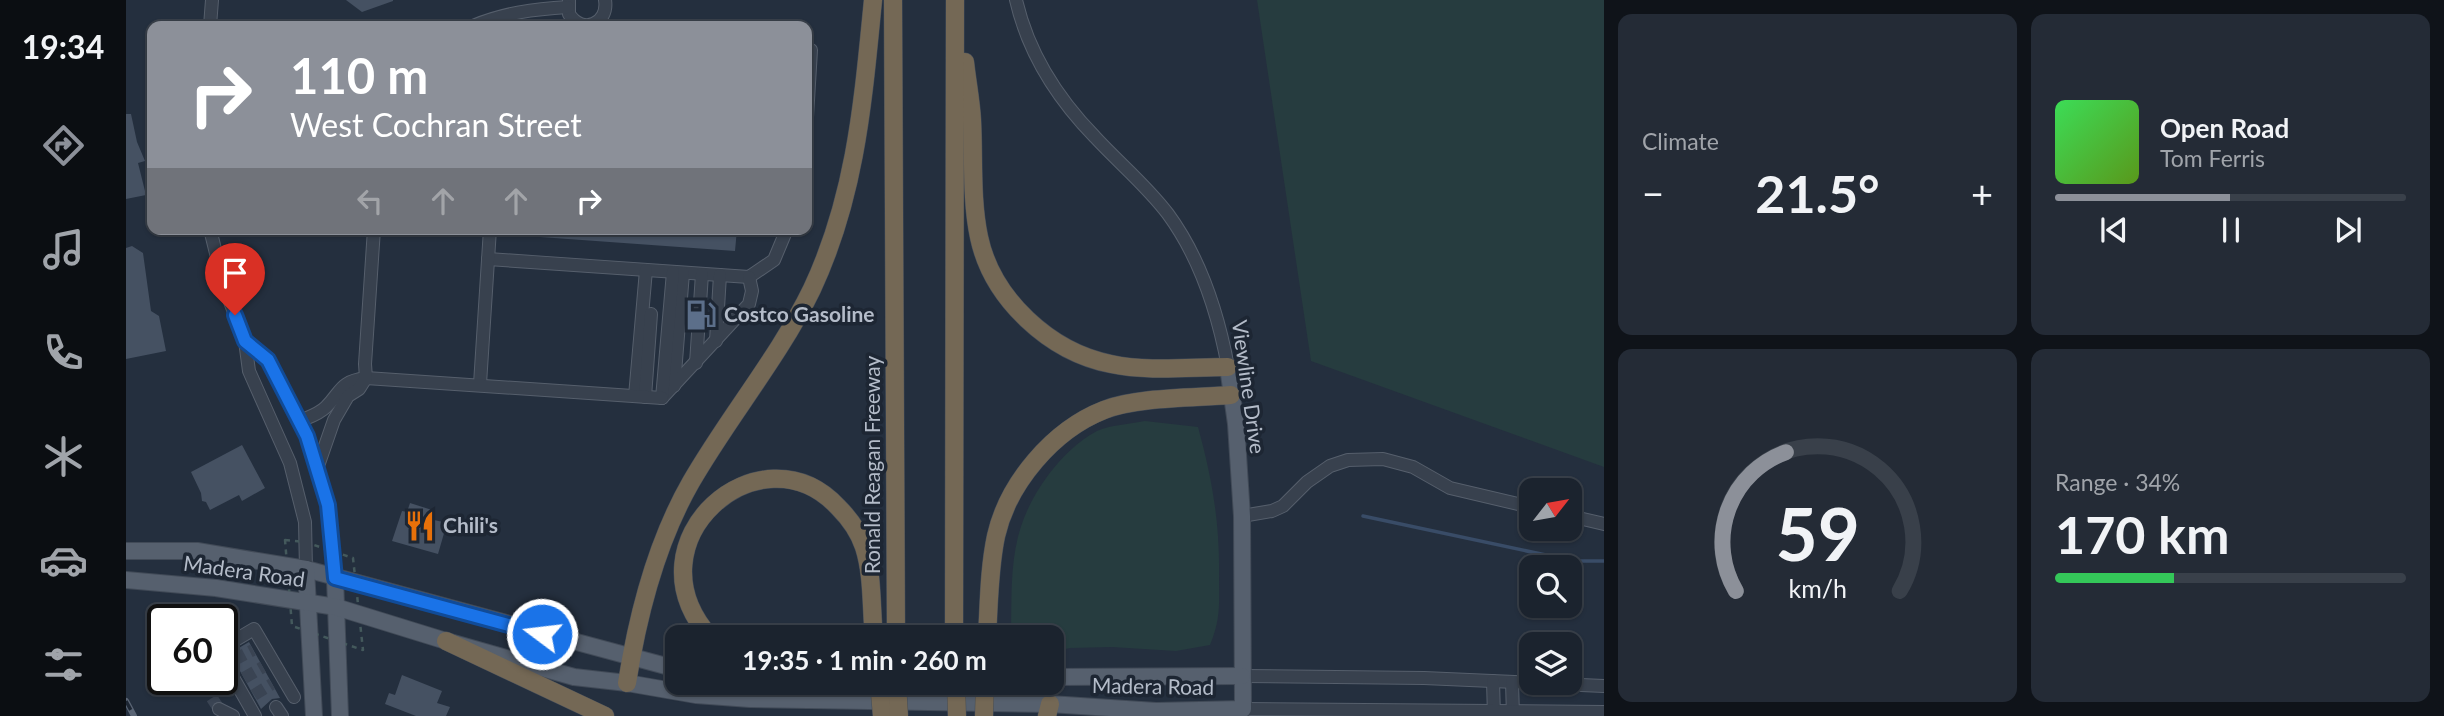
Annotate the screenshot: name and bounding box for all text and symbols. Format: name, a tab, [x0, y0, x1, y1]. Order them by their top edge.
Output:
text: 19:34	[22, 27, 104, 66]
text: 110 m	[290, 46, 428, 104]
icon: right	[175, 49, 266, 140]
text: West Cochran Street	[290, 105, 582, 144]
text: Open Road	[2160, 112, 2289, 144]
icon: directions	[39, 121, 88, 170]
text: Climate	[1642, 127, 1719, 155]
text: Tom Ferris	[2160, 144, 2265, 172]
text: 21.5°	[1755, 162, 1880, 224]
text: −	[1642, 170, 1664, 216]
text: +	[1971, 170, 1993, 216]
icon: left	[351, 182, 389, 220]
icon: ahead	[424, 182, 462, 220]
icon: ahead	[497, 182, 535, 220]
icon: right	[570, 182, 608, 220]
icon: previous	[2095, 211, 2133, 249]
icon: pause	[2212, 211, 2250, 249]
icon: next	[2329, 211, 2367, 249]
icon: music	[39, 225, 88, 274]
pin	[205, 243, 265, 315]
icon: arrive	[216, 254, 254, 292]
fuel station icon: Costco Gasoline	[684, 298, 718, 332]
place label: Costco Gasoline	[724, 301, 875, 326]
street label: Viewline Drive	[1228, 318, 1271, 455]
icon: phone	[39, 328, 88, 377]
street label: Ronald Reagan Freeway	[859, 355, 884, 574]
icon: climate	[39, 432, 88, 481]
text: Range · 34%	[2055, 468, 2180, 496]
north arrow	[1519, 478, 1582, 541]
map controls	[1519, 478, 1582, 695]
text: 59	[1775, 490, 1860, 578]
text: 170 km	[2055, 503, 2229, 565]
restaurant icon: Chili's	[403, 509, 437, 543]
place label: Chili's	[443, 512, 498, 537]
icon: car	[39, 536, 88, 585]
street label: Madera Road	[182, 550, 307, 591]
button: search	[1519, 555, 1582, 618]
text: km/h	[1788, 573, 1847, 603]
position arrow	[505, 597, 579, 671]
speed limit sign: 60	[147, 604, 238, 695]
button: layers	[1519, 632, 1582, 695]
icon: filters	[39, 640, 88, 689]
text: 19:35 · 1 min · 260 m	[742, 644, 987, 676]
street label: Madera Road	[1092, 672, 1214, 699]

